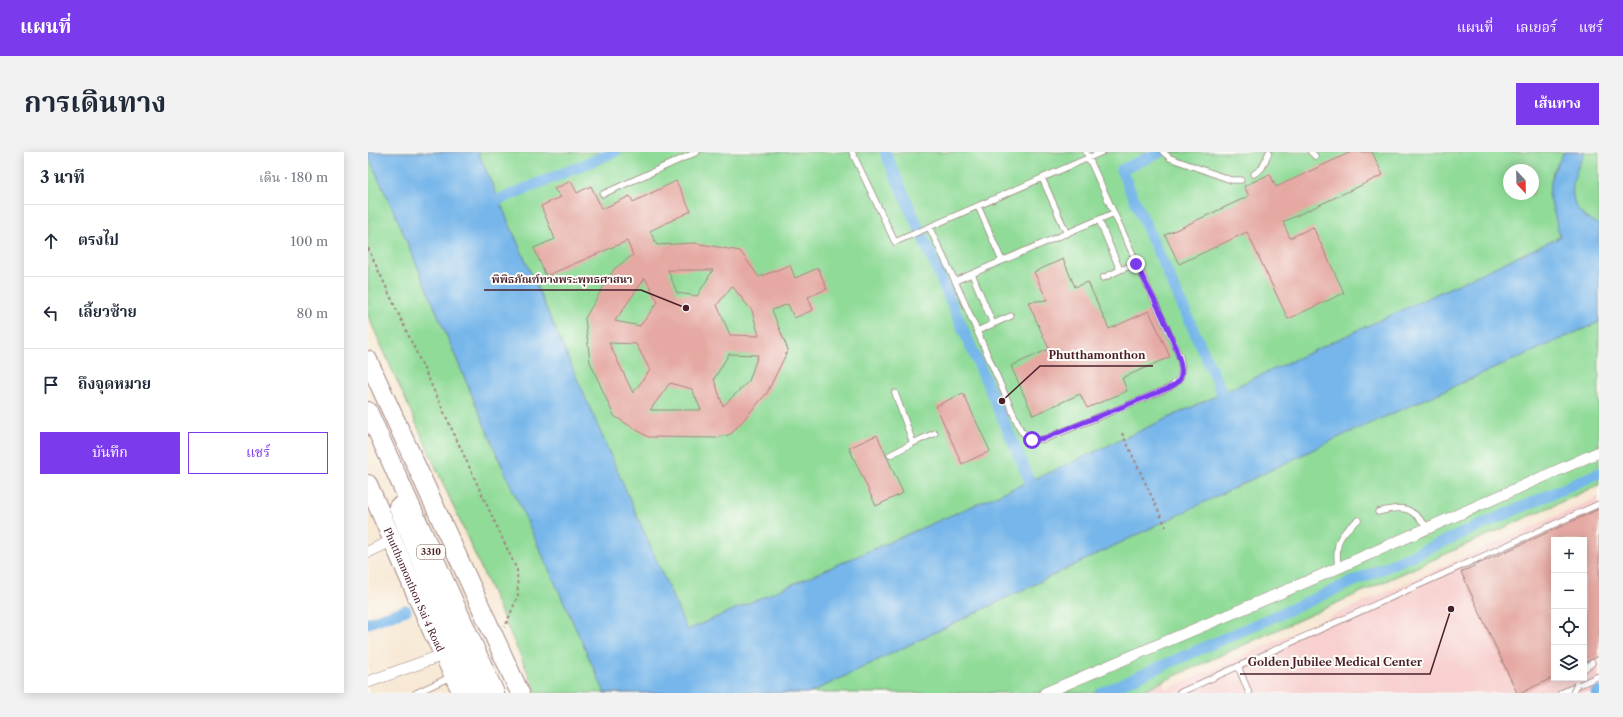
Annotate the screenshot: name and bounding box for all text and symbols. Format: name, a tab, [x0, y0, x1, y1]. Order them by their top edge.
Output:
text: แผนที่	[20, 15, 71, 38]
text: แผนที่	[1457, 18, 1493, 36]
text: เลเยอร์	[1515, 18, 1557, 36]
text: แชร์	[1579, 18, 1603, 36]
button: เส้นทาง	[1516, 83, 1599, 125]
text: การเดินทาง	[24, 85, 166, 119]
north arrow	[1503, 164, 1539, 200]
text: 3 นาที	[40, 167, 85, 187]
text: เดิน · 180 m	[259, 169, 328, 185]
icon: ahead	[40, 230, 62, 252]
text: ตรงไป	[78, 230, 119, 249]
text: 100 m	[290, 233, 328, 249]
route end	[1127, 255, 1145, 273]
callout: พิพิธภัณฑ์ทางพระพุทธศาสนา	[484, 267, 641, 290]
text: พิพิธภัณฑ์ทางพระพุทธศาสนา	[492, 272, 633, 287]
icon: left	[40, 302, 62, 324]
text: เลี้ยวซ้าย	[78, 302, 137, 321]
text: 80 m	[296, 305, 328, 321]
callout: Phutthamonthon	[1040, 343, 1153, 366]
text: Phutthamonthon	[1048, 348, 1146, 362]
icon: arrive	[40, 374, 62, 396]
text: ถึงจุดหมาย	[78, 374, 151, 393]
route start	[1023, 431, 1041, 449]
button: บันทึก	[40, 432, 180, 474]
button: แชร์	[188, 432, 328, 474]
street label: Phutthamonthon Sai 4 Road	[381, 525, 447, 654]
map controls	[1551, 537, 1587, 681]
button: +	[1551, 537, 1587, 573]
road number: 3310	[417, 545, 445, 559]
button: −	[1551, 573, 1587, 609]
button: locate	[1551, 609, 1587, 645]
button: layers	[1551, 645, 1587, 681]
callout: Golden Jubilee Medical Center	[1240, 651, 1430, 674]
text: Golden Jubilee Medical Center	[1248, 655, 1423, 669]

